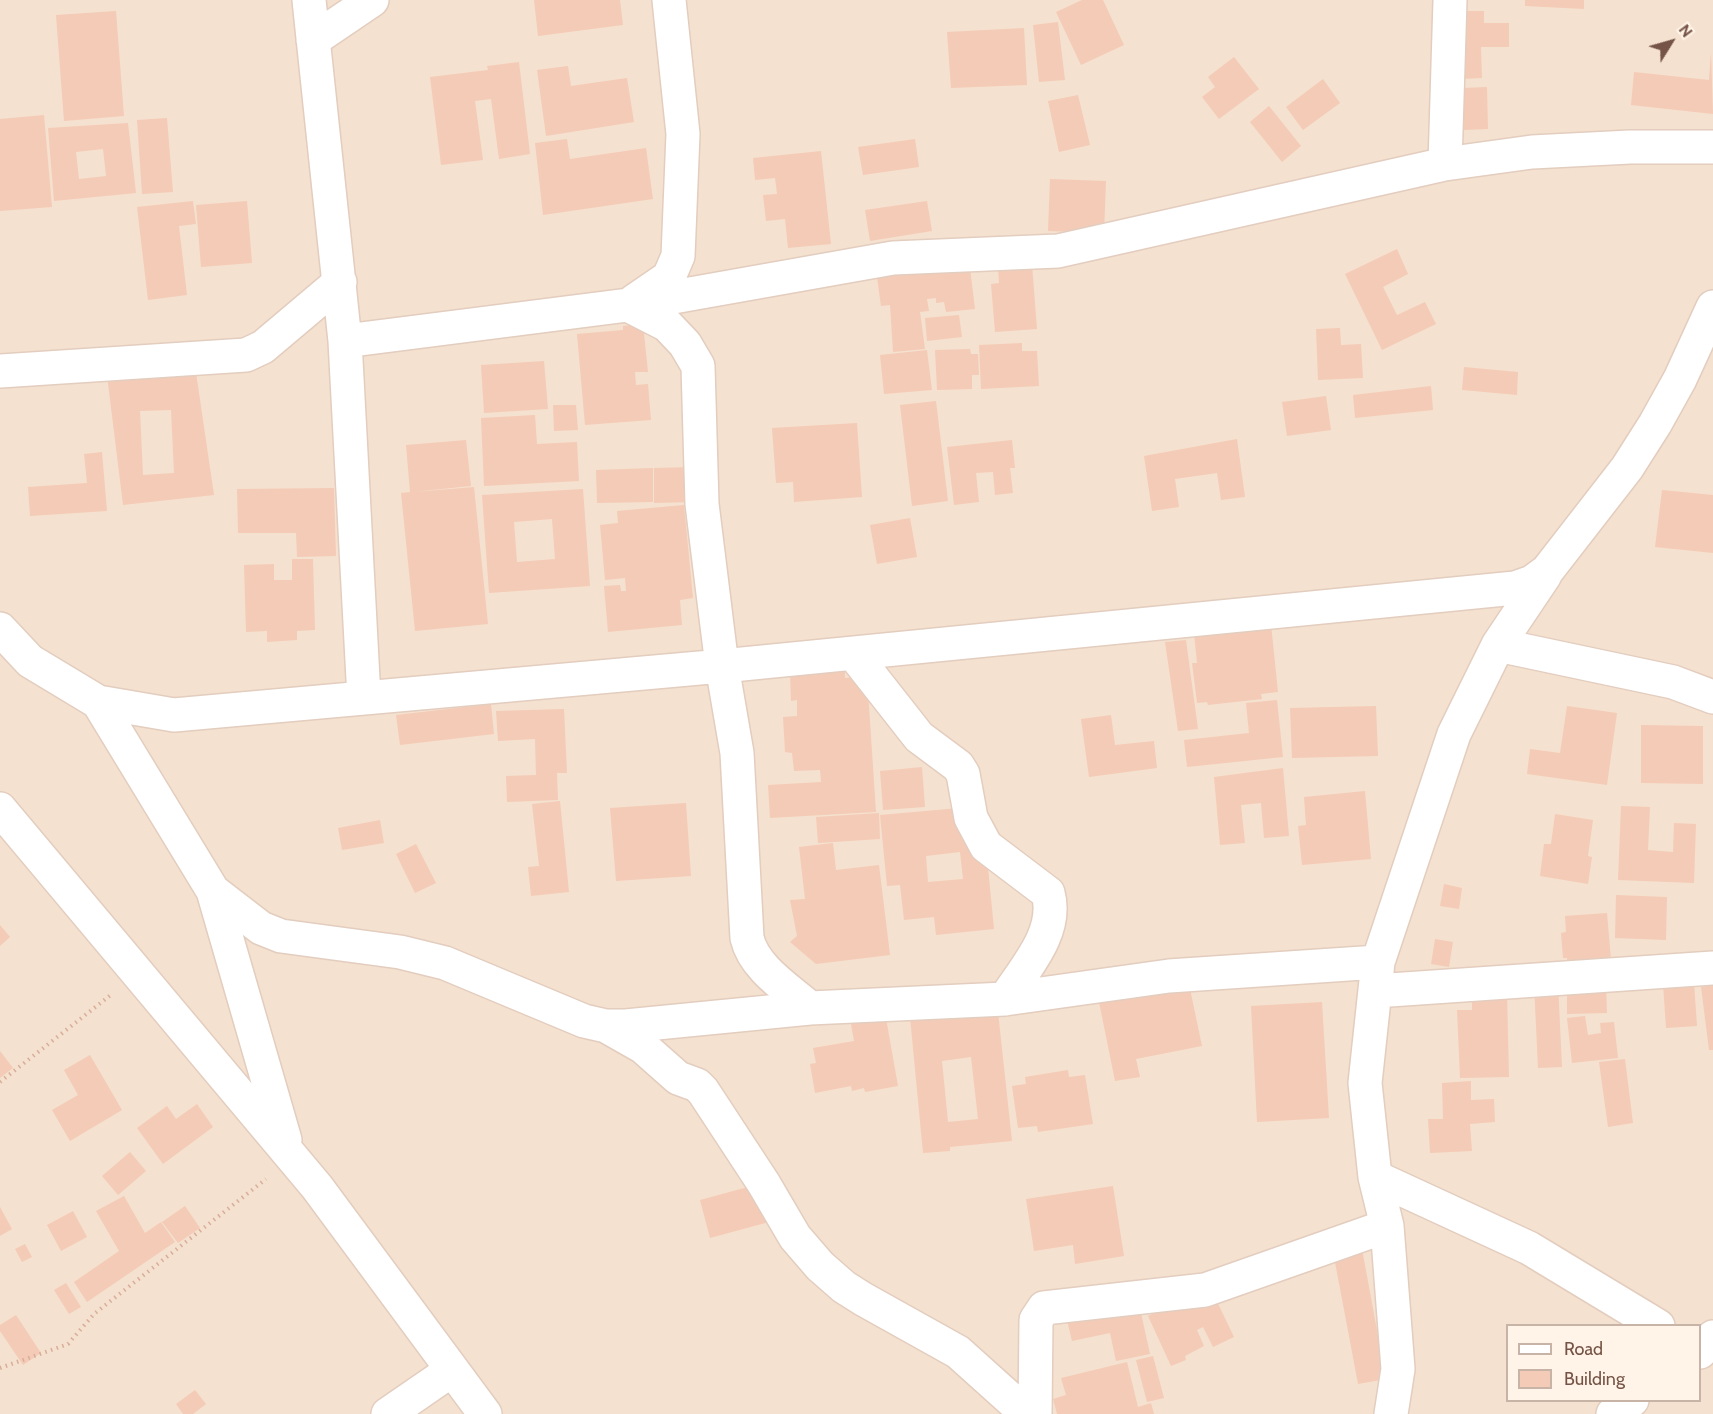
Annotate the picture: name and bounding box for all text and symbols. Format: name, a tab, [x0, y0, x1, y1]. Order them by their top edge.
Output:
north arrow	[1641, 12, 1701, 72]
text: N	[1675, 21, 1697, 41]
legend	[1506, 1324, 1701, 1402]
text: Road	[1564, 1338, 1603, 1360]
text: Building	[1564, 1368, 1625, 1390]

